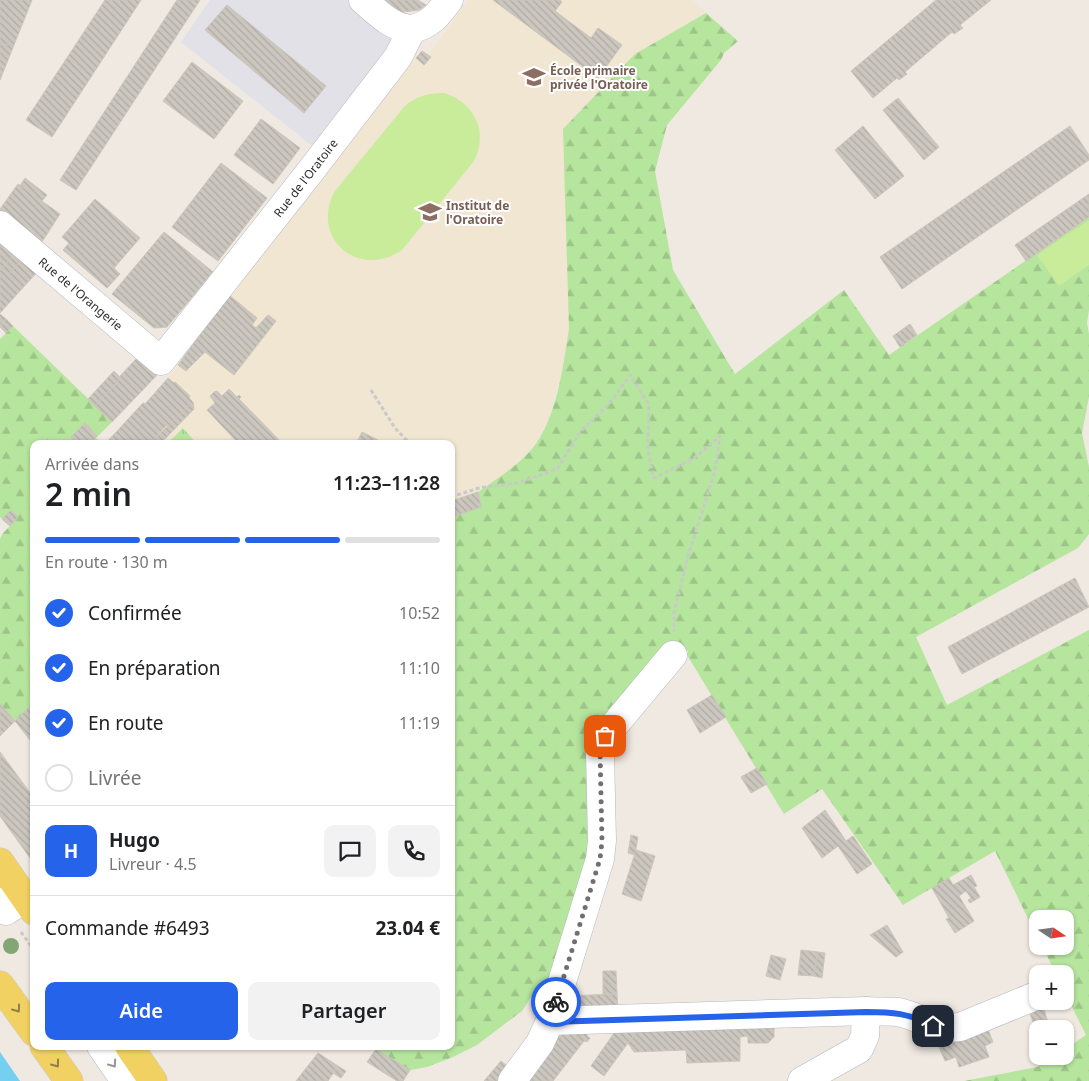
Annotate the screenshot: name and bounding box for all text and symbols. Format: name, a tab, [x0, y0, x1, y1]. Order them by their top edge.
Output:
place label: École primaire privée l'Oratoire	[550, 62, 648, 93]
school or university icon: École primaire privée l'Oratoire	[521, 64, 547, 90]
street label: Rue de l'Oratoire	[269, 135, 341, 220]
place label: Institut de l'Oratoire	[446, 197, 509, 228]
school or university icon: Institut de l'Oratoire	[417, 199, 443, 225]
street label: Rue de l'Orangerie	[35, 253, 127, 334]
text: Arrivée dans	[45, 453, 139, 475]
text: 11:23–11:28	[333, 470, 440, 496]
text: 2 min	[45, 472, 132, 515]
text: En route · 130 m	[45, 551, 168, 573]
icon: check	[45, 599, 73, 627]
text: Confirmée	[88, 600, 182, 626]
text: 10:52	[399, 602, 440, 624]
icon: check	[45, 654, 73, 682]
text: En préparation	[88, 655, 221, 681]
text: 11:10	[399, 657, 440, 679]
icon: check	[45, 709, 73, 737]
text: En route	[88, 710, 164, 736]
text: 11:19	[399, 712, 440, 734]
pin	[584, 715, 626, 757]
icon: bag	[591, 722, 619, 750]
text: Livrée	[88, 765, 141, 791]
button: chat	[324, 825, 376, 877]
button: phone	[388, 825, 440, 877]
text: Hugo	[109, 827, 160, 853]
text: H	[64, 838, 78, 864]
text: Livreur · 4.5	[109, 853, 197, 875]
north arrow	[1029, 910, 1074, 955]
map controls	[1029, 910, 1074, 1065]
text: Commande #6493	[45, 915, 210, 941]
text: 23.04 €	[375, 915, 440, 941]
button: +	[1029, 965, 1074, 1010]
courier	[531, 977, 581, 1027]
button: Aide	[45, 982, 238, 1040]
button: Partager	[248, 982, 440, 1040]
icon: bike	[542, 988, 570, 1016]
one-way arrow	[11, 1003, 20, 1013]
pin	[912, 1005, 954, 1047]
icon: home	[919, 1012, 947, 1040]
button: −	[1029, 1020, 1074, 1065]
one-way arrow	[50, 1058, 59, 1068]
one-way arrow	[107, 1058, 116, 1067]

